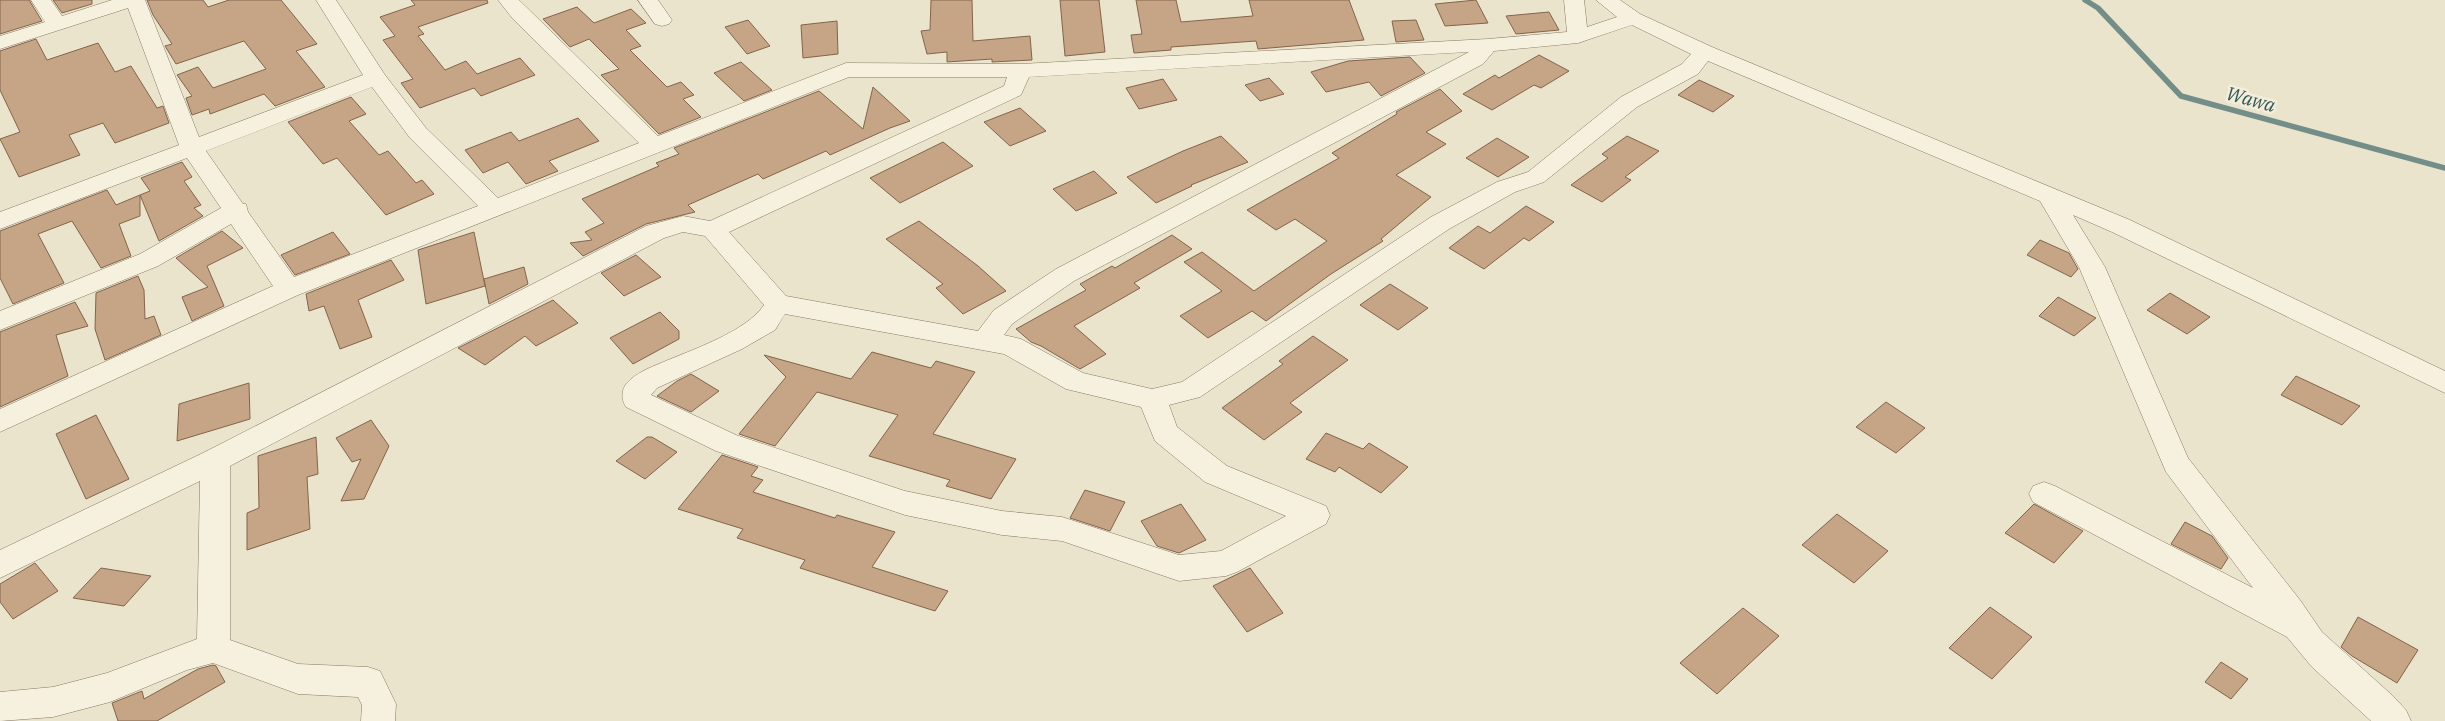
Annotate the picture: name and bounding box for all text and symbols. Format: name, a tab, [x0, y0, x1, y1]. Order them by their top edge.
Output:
water label: Wawa	[2224, 81, 2279, 117]

